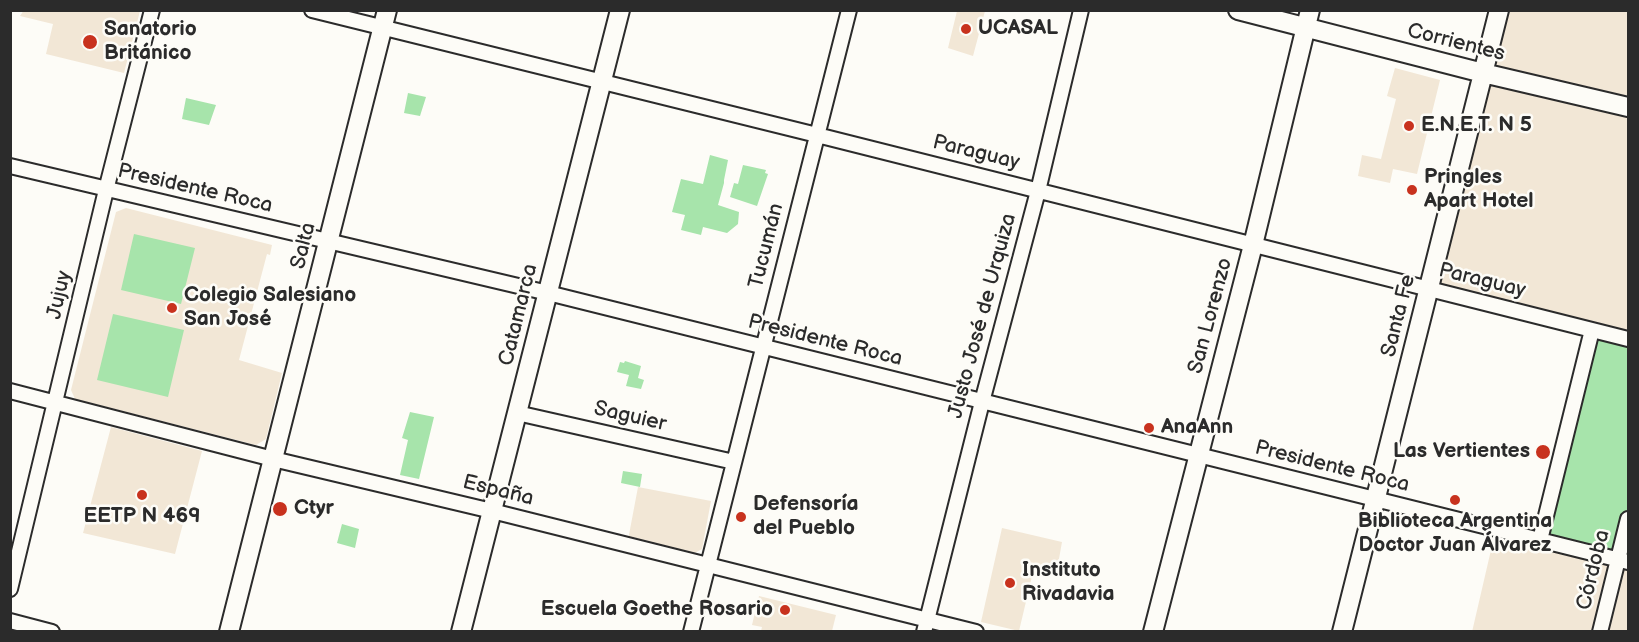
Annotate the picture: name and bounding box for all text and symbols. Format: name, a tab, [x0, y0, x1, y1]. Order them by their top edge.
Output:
place label: UCASAL	[978, 16, 1058, 42]
place label: Sanatorio Británico	[104, 17, 197, 67]
street label: Corrientes	[1404, 19, 1508, 67]
marker: UCASAL	[959, 22, 973, 36]
marker: Sanatorio Británico	[81, 33, 99, 51]
place label: E.N.E.T. N 5	[1421, 113, 1532, 139]
marker: E.N.E.T. N 5	[1402, 119, 1416, 133]
street label: Paraguay	[930, 130, 1022, 176]
street label: Presidente Roca	[115, 159, 275, 219]
place label: Pringles Apart Hotel	[1424, 165, 1534, 215]
marker: Pringles Apart Hotel	[1405, 183, 1419, 197]
street label: Tucumán	[744, 201, 790, 291]
street label: Justo José de Urquiza	[944, 211, 1022, 421]
street label: Salta	[286, 220, 322, 272]
street label: San Lorenzo	[1183, 255, 1239, 377]
street label: Paraguay	[1436, 258, 1528, 304]
street label: Catamarca	[494, 262, 544, 368]
street label: Jujuy	[42, 268, 78, 322]
street label: Santa Fe	[1377, 272, 1421, 360]
place label: Colegio Salesiano San José	[184, 283, 356, 333]
marker: Colegio Salesiano San José	[165, 301, 179, 315]
street label: Presidente Roca	[745, 310, 905, 372]
street label: Saguier	[591, 396, 669, 438]
place label: AnaAnn	[1161, 415, 1233, 441]
marker: AnaAnn	[1142, 421, 1156, 435]
street label: Presidente Roca	[1252, 436, 1412, 498]
place label: Las Vertientes	[1393, 439, 1530, 465]
marker: Las Vertientes	[1534, 443, 1552, 461]
street label: España	[460, 470, 536, 512]
marker: EETP N 469	[135, 488, 149, 502]
place label: Defensoría del Pueblo	[753, 492, 859, 542]
marker: Biblioteca Argentina Doctor Juan Álvarez	[1448, 493, 1462, 507]
place label: Ctyr	[294, 496, 334, 522]
marker: Ctyr	[271, 500, 289, 518]
place label: EETP N 469	[84, 504, 200, 530]
place label: Biblioteca Argentina Doctor Juan Álvarez	[1358, 509, 1552, 559]
marker: Defensoría del Pueblo	[734, 510, 748, 524]
street label: Córdoba	[1572, 527, 1616, 613]
place label: Instituto Rivadavia	[1022, 558, 1115, 608]
marker: Instituto Rivadavia	[1003, 576, 1017, 590]
place label: Escuela Goethe Rosario	[541, 597, 773, 623]
marker: Escuela Goethe Rosario	[778, 603, 792, 617]

